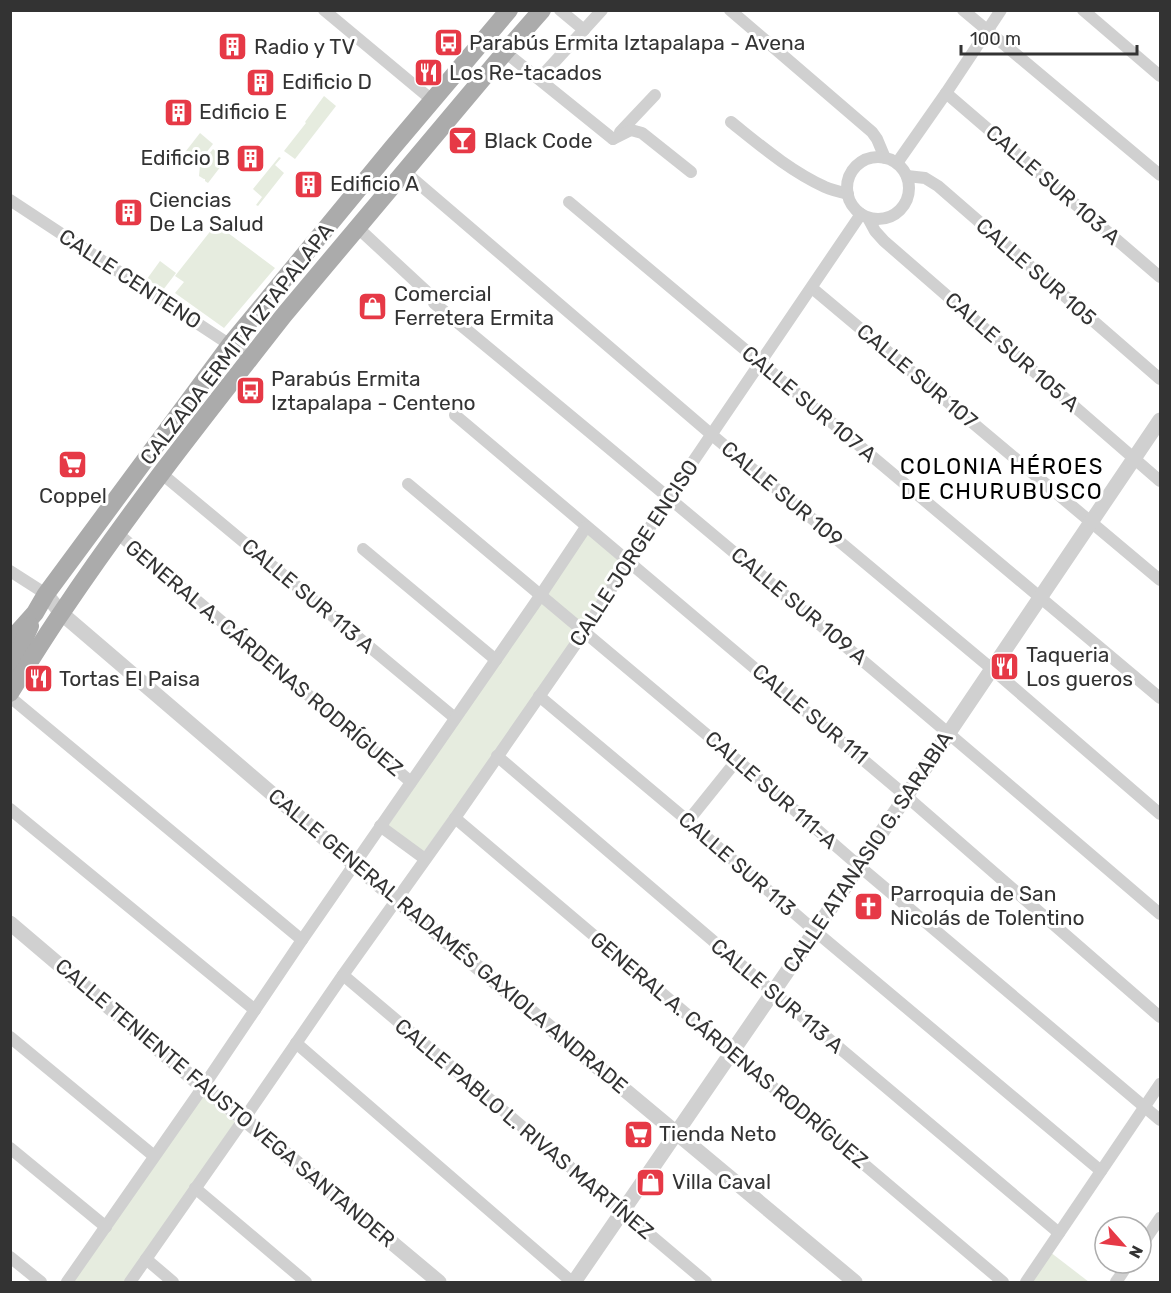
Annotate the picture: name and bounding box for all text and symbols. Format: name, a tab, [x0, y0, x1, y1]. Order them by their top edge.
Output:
scale bar	[961, 18, 1136, 56]
bus stop icon: Parabús Ermita Iztapalapa - Avena	[432, 27, 464, 59]
text: 100 m	[970, 28, 1021, 50]
place label: Parabús Ermita Iztapalapa - Avena	[469, 30, 805, 55]
building icon: Radio y TV	[217, 31, 249, 63]
place label: Radio y TV	[254, 34, 355, 59]
restaurant icon: Los Re-tacados	[412, 57, 444, 89]
place label: Los Re-tacados	[449, 60, 602, 85]
building icon: Edificio D	[245, 66, 277, 98]
place label: Edificio D	[282, 69, 372, 94]
building icon: Edificio E	[162, 96, 194, 128]
place label: Edificio E	[199, 99, 287, 124]
street label: CALLE SUR 103 A	[981, 120, 1126, 250]
bar icon: Black Code	[447, 125, 479, 157]
place label: Black Code	[484, 128, 592, 153]
building icon: Edificio B	[235, 142, 267, 174]
place label: Edificio B	[140, 145, 230, 170]
building icon: Edificio A	[293, 168, 325, 200]
place label: Edificio A	[330, 171, 419, 196]
place label: Ciencias De La Salud	[149, 187, 264, 236]
building icon: Ciencias De La Salud	[112, 196, 144, 228]
street label: CALLE SUR 105	[971, 213, 1101, 331]
street label: CALZADA ERMITA IZTAPALAPA	[134, 218, 339, 469]
street label: CALLE CENTENO	[55, 223, 206, 334]
place label: Comercial Ferretera Ermita	[394, 281, 554, 330]
street label: CALLE SUR 105 A	[940, 287, 1085, 417]
shop icon: Comercial Ferretera Ermita	[357, 290, 389, 322]
street label: CALLE SUR 107	[852, 318, 983, 433]
street label: CALLE SUR 107 A	[737, 340, 882, 467]
place label: Parabús Ermita Iztapalapa - Centeno	[271, 366, 476, 415]
bus stop icon: Parabús Ermita Iztapalapa - Centeno	[234, 375, 266, 407]
street label: CALLE SUR 109	[716, 436, 848, 552]
supermarket icon: Coppel	[57, 449, 89, 481]
district label: COLONIA HÉROES DE CHURUBUSCO	[900, 453, 1104, 505]
street label: CALLE JORGE ENCISO	[564, 455, 703, 651]
place label: Coppel	[39, 483, 107, 508]
street label: CALLE SUR 113 A	[237, 533, 380, 658]
street label: GENERAL A. CÁRDENAS RODRÍGUEZ	[121, 534, 408, 781]
street label: CALLE SUR 109 A	[726, 542, 872, 670]
place label: Taqueria Los gueros	[1026, 642, 1133, 691]
restaurant icon: Taqueria Los gueros	[989, 651, 1021, 683]
street label: CALLE SUR 111	[747, 658, 873, 769]
restaurant icon: Tortas El Paisa	[22, 663, 54, 695]
place label: Tortas El Paisa	[59, 666, 200, 691]
street label: CALLE SUR 111-A	[700, 725, 842, 854]
street label: CALLE ATANASIO G. SARABIA	[777, 726, 958, 977]
street label: CALLE GENERAL RADAMÉS GAXIOLA ANDRADE	[264, 783, 633, 1098]
street label: CALLE SUR 113	[674, 806, 801, 921]
place label: Parroquia de San Nicolás de Tolentino	[890, 881, 1084, 930]
church icon: Parroquia de San Nicolás de Tolentino	[853, 890, 885, 922]
street label: GENERAL A. CÁRDENAS RODRÍGUEZ	[586, 926, 873, 1173]
street label: CALLE SUR 113 A	[706, 933, 849, 1058]
street label: CALLE TENIENTE FAUSTO VEGA SANTANDER	[50, 953, 400, 1252]
street label: CALLE PABLO L. RIVAS MARTÍNEZ	[390, 1013, 659, 1244]
supermarket icon: Tienda Neto	[622, 1118, 654, 1150]
place label: Tienda Neto	[659, 1121, 776, 1146]
shop icon: Villa Caval	[635, 1166, 667, 1198]
place label: Villa Caval	[672, 1169, 771, 1194]
north arrow	[1093, 1215, 1153, 1275]
text: N	[1125, 1242, 1147, 1261]

